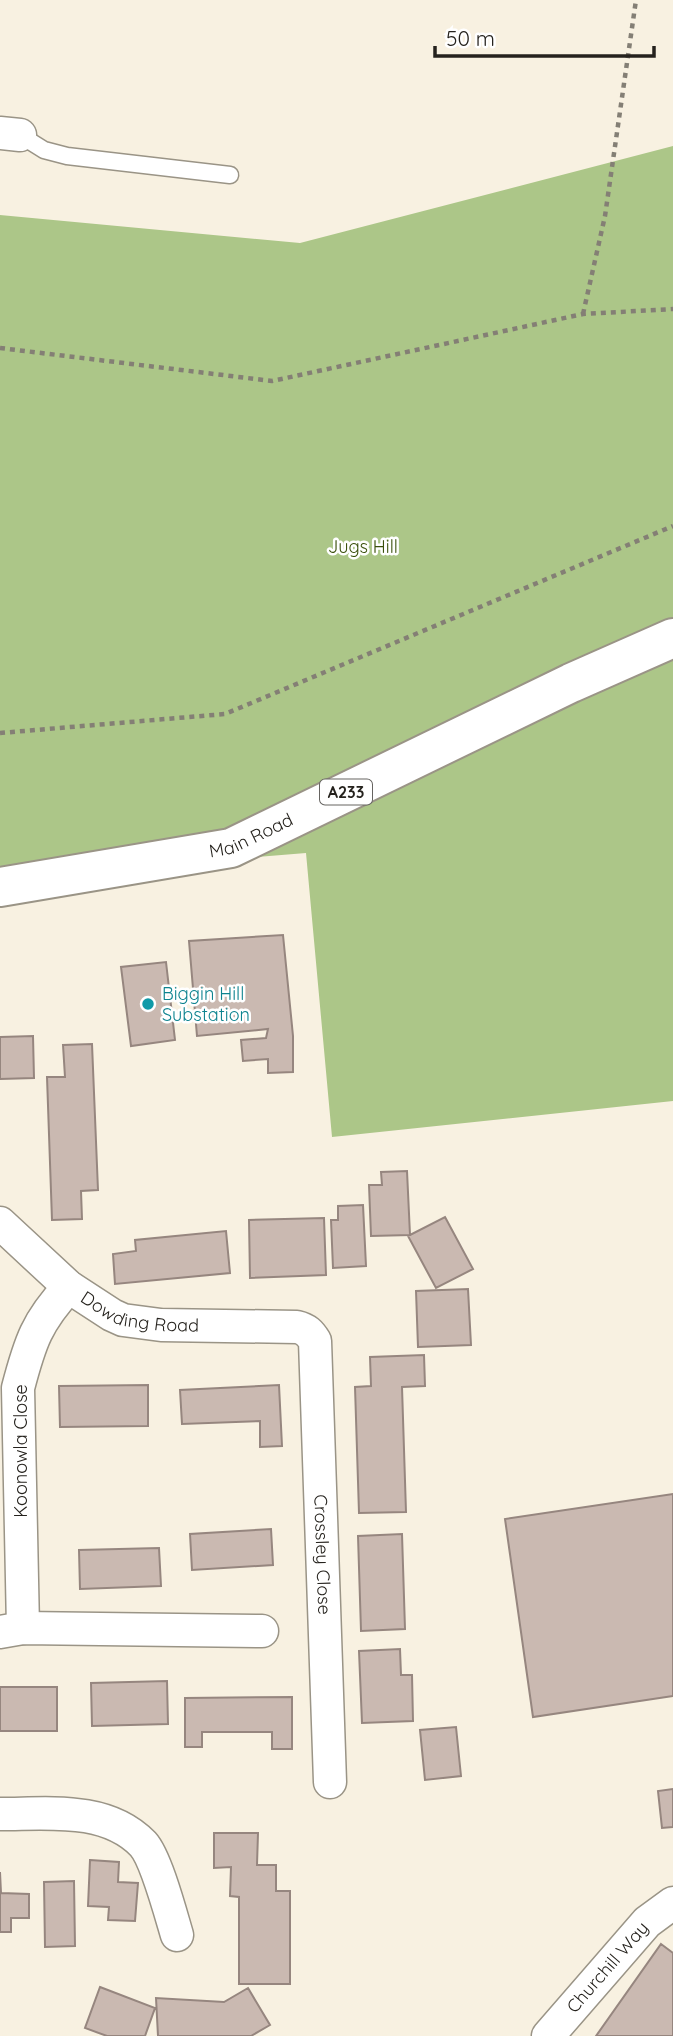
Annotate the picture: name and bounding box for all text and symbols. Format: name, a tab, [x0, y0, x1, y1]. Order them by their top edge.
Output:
scale bar	[435, 14, 654, 58]
text: 50 m	[446, 25, 495, 51]
park label: Jugs Hill	[328, 535, 398, 558]
road number: A233	[320, 779, 372, 804]
street label: Main Road	[207, 808, 297, 863]
place label: Biggin Hill Substation	[162, 982, 250, 1026]
marker: Biggin Hill Substation	[140, 996, 156, 1012]
street label: Dowding Road	[76, 1286, 199, 1337]
street label: Koonowla Close	[9, 1384, 32, 1518]
street label: Crossley Close	[309, 1494, 336, 1615]
street label: Churchill Way	[561, 1916, 653, 2017]

